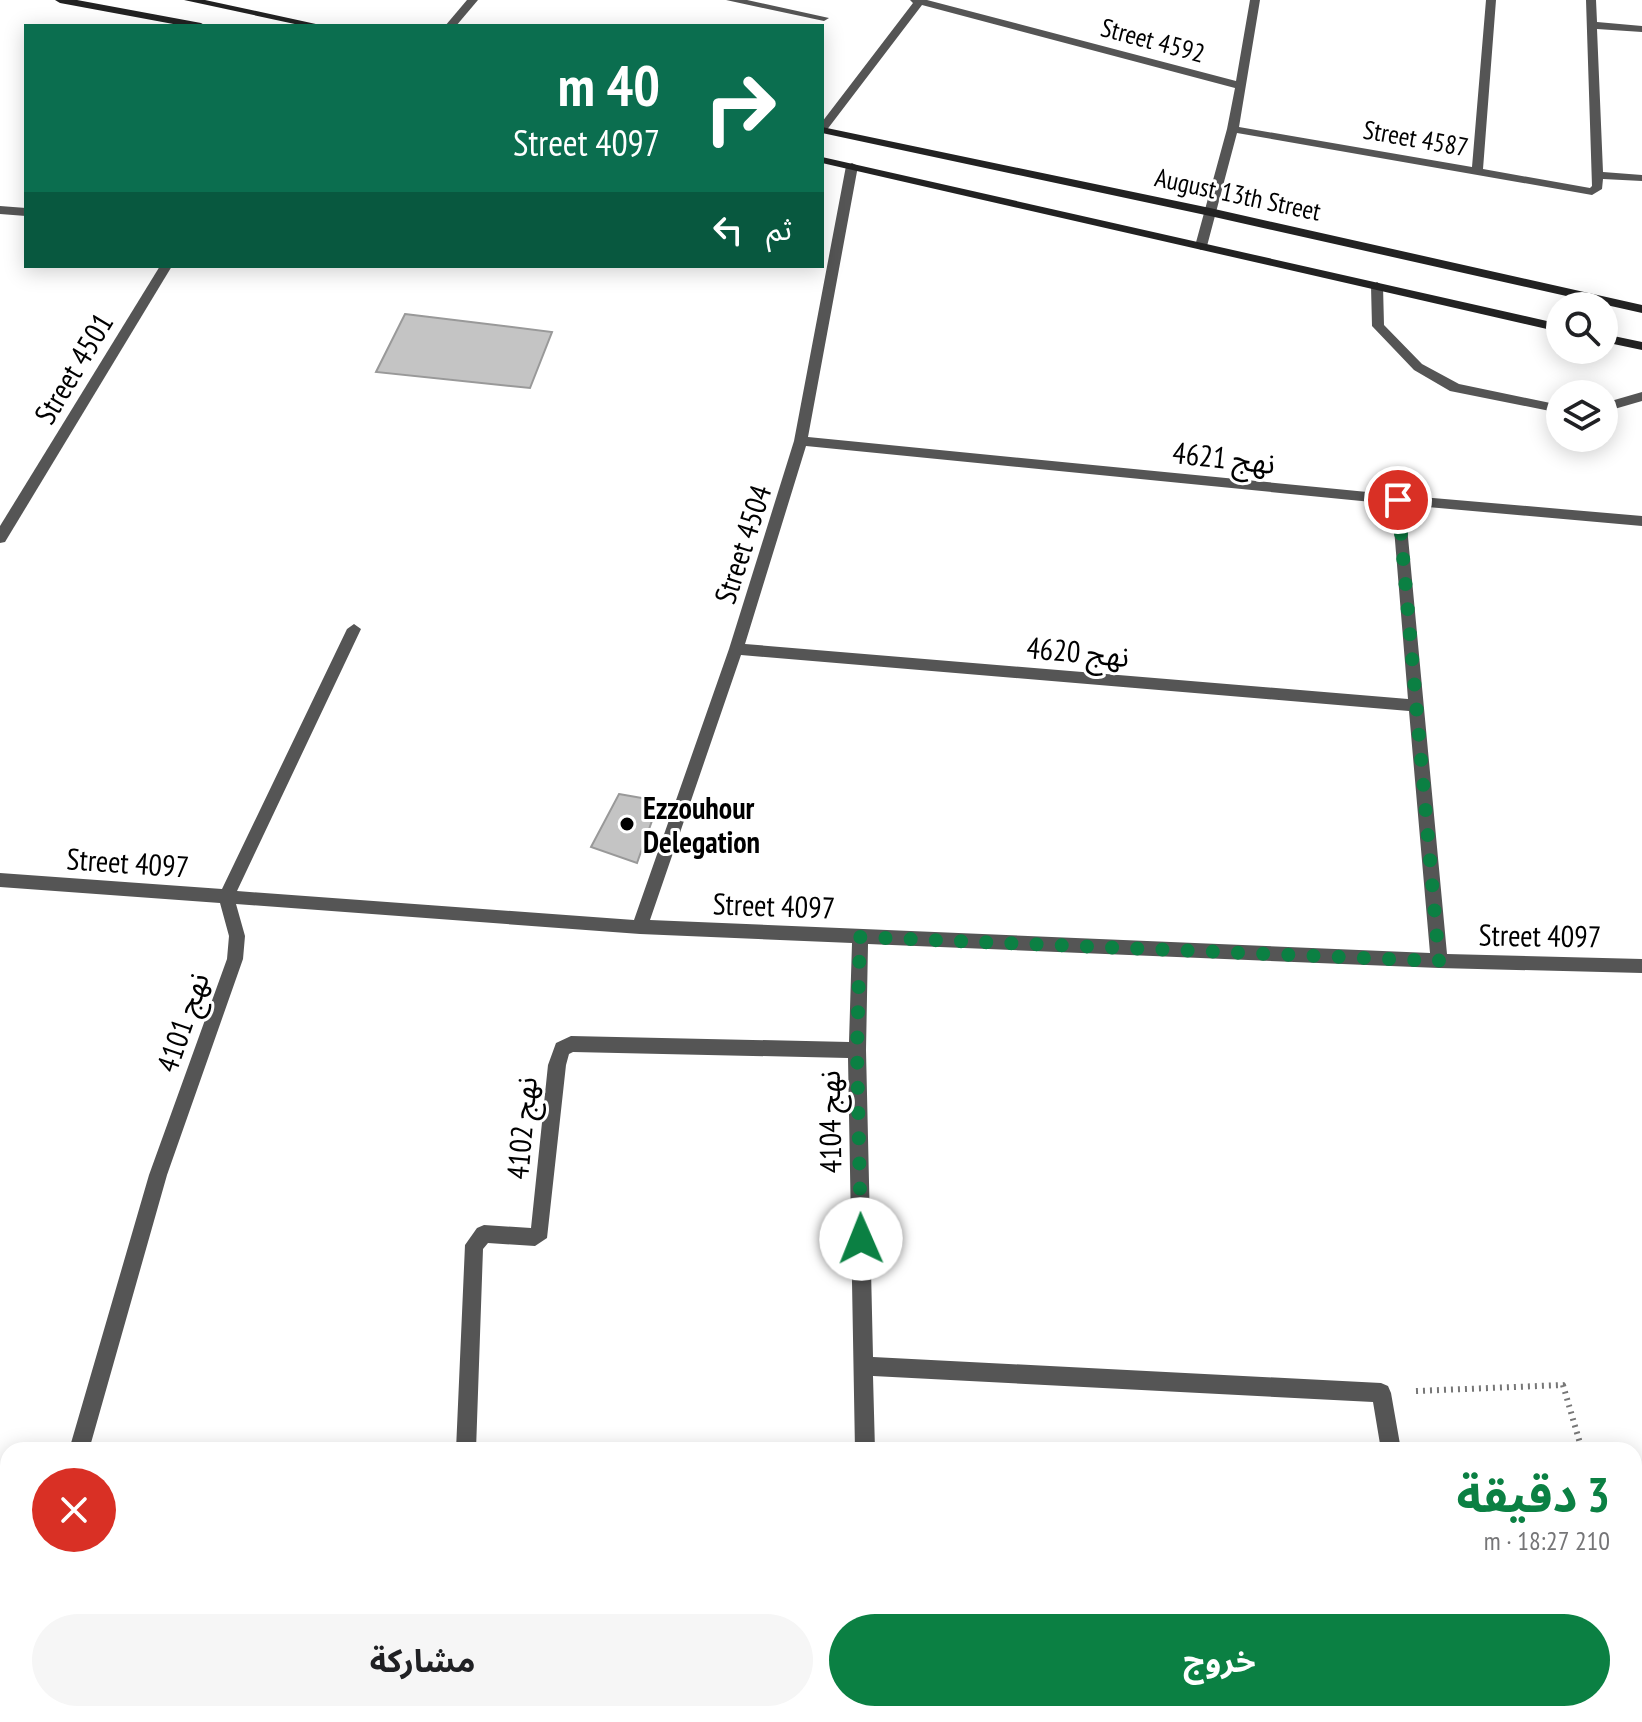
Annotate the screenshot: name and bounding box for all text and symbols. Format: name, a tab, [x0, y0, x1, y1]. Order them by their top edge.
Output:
street label: Street 4592	[1097, 10, 1209, 70]
text: 40 m	[558, 49, 660, 121]
icon: right	[688, 56, 792, 160]
street label: Street 4587	[1361, 113, 1471, 163]
text: Street 4097	[513, 119, 660, 166]
street label: August 13th Street	[1152, 160, 1324, 228]
icon: left	[706, 208, 750, 252]
text: ثم	[766, 209, 792, 248]
map controls	[1546, 292, 1618, 452]
button: search	[1546, 292, 1618, 364]
street label: Street 4501	[25, 305, 121, 431]
button: layers	[1546, 380, 1618, 452]
street label: نهج 4621	[1170, 432, 1277, 486]
pin	[1364, 466, 1432, 534]
icon: arrive	[1376, 478, 1420, 522]
street label: Street 4504	[705, 480, 779, 608]
street label: نهج 4620	[1025, 627, 1131, 679]
place label: Ezzouhour Delegation	[643, 788, 760, 861]
marker: Ezzouhour Delegation	[618, 815, 636, 833]
street label: Street 4097	[66, 838, 190, 886]
street label: Street 4097	[712, 883, 836, 927]
street label: Street 4097	[1478, 914, 1602, 956]
street label: نهج 4101	[147, 967, 221, 1078]
street label: نهج 4104	[809, 1070, 853, 1174]
street label: نهج 4102	[497, 1075, 549, 1181]
position arrow	[819, 1197, 903, 1281]
text: 3 دقيقة	[1456, 1463, 1610, 1525]
button: close	[32, 1468, 116, 1552]
text: 210 m · 18:27	[1484, 1524, 1610, 1557]
button: مشاركة	[32, 1614, 813, 1706]
button: خروج	[829, 1614, 1610, 1706]

